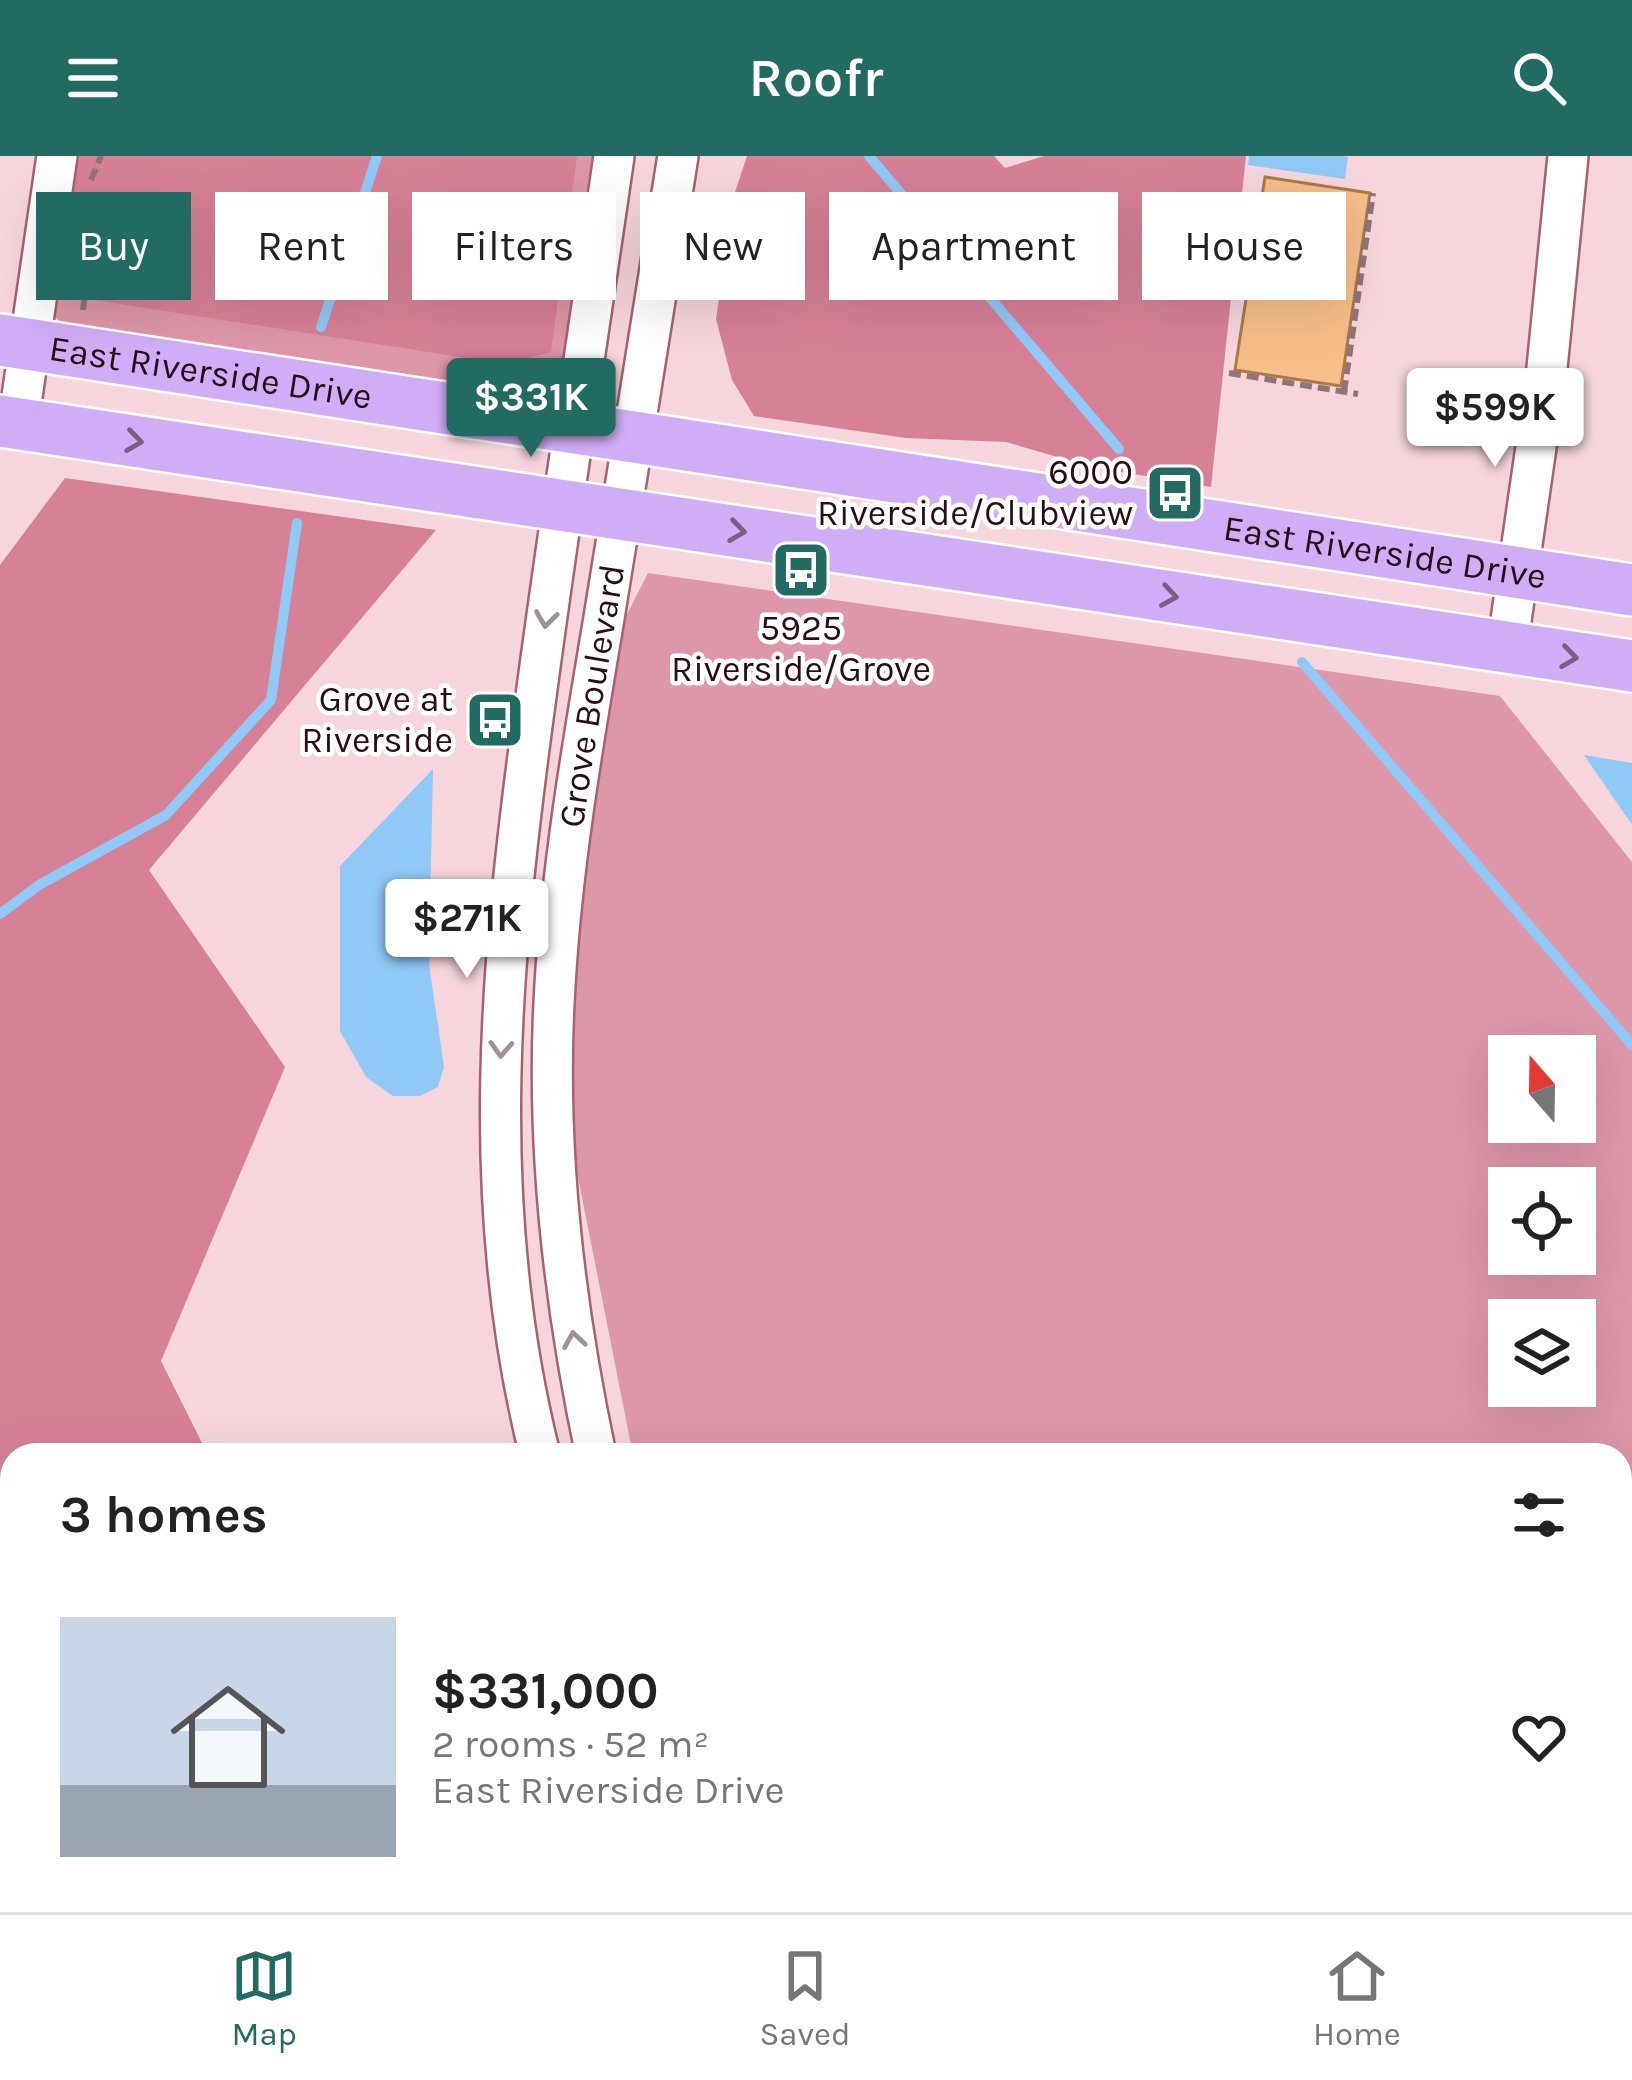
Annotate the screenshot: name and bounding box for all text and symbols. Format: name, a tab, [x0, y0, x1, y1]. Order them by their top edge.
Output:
icon: menu	[60, 45, 126, 111]
icon: search	[1506, 45, 1572, 111]
text: Roofr	[748, 46, 884, 110]
chip: Buy	[36, 192, 191, 300]
chip: Rent	[215, 192, 388, 300]
chip: Filters	[412, 192, 616, 300]
chip: New	[640, 192, 805, 300]
chip: Apartment	[829, 192, 1118, 300]
chip: House	[1142, 192, 1346, 300]
street label: East Riverside Drive	[46, 327, 375, 418]
pin: $331K	[447, 358, 615, 460]
pin: $599K	[1411, 368, 1579, 470]
text: $331K	[474, 374, 588, 420]
text: $599K	[1434, 384, 1556, 430]
one-way arrow	[124, 427, 144, 453]
place label: 6000 Riverside/Clubview	[817, 451, 1133, 534]
bus stop icon: 6000 Riverside/Clubview	[1144, 462, 1206, 524]
street label: East Riverside Drive	[1221, 507, 1549, 598]
one-way arrow	[727, 517, 746, 543]
bus stop icon: 5925 Riverside/Grove	[770, 539, 832, 601]
street label: Grove Boulevard	[550, 561, 633, 830]
one-way arrow	[1159, 582, 1179, 607]
place label: 5925 Riverside/Grove	[671, 607, 931, 690]
one-way arrow	[534, 610, 560, 629]
one-way arrow	[1560, 643, 1579, 669]
place label: Grove at Riverside	[301, 678, 453, 761]
bus stop icon: Grove at Riverside	[464, 689, 526, 751]
pin: $271K	[383, 879, 551, 981]
text: $271K	[412, 895, 522, 941]
north arrow	[1488, 1035, 1596, 1143]
map controls	[1488, 1035, 1596, 1407]
one-way arrow	[488, 1040, 514, 1059]
button: locate	[1488, 1167, 1596, 1275]
button: layers	[1488, 1299, 1596, 1407]
one-way arrow	[562, 1331, 587, 1351]
icon: filters	[1506, 1482, 1572, 1548]
text: 3 homes	[60, 1485, 268, 1545]
text: $331,000	[432, 1661, 658, 1721]
icon: home	[156, 1665, 300, 1809]
icon: heart	[1506, 1704, 1572, 1770]
text: 2 rooms · 52 m²	[432, 1721, 709, 1767]
text: East Riverside Drive	[432, 1767, 785, 1813]
tab: Map	[231, 1943, 297, 2053]
tab: Saved	[759, 1943, 851, 2053]
tab: Home	[1313, 1943, 1401, 2053]

